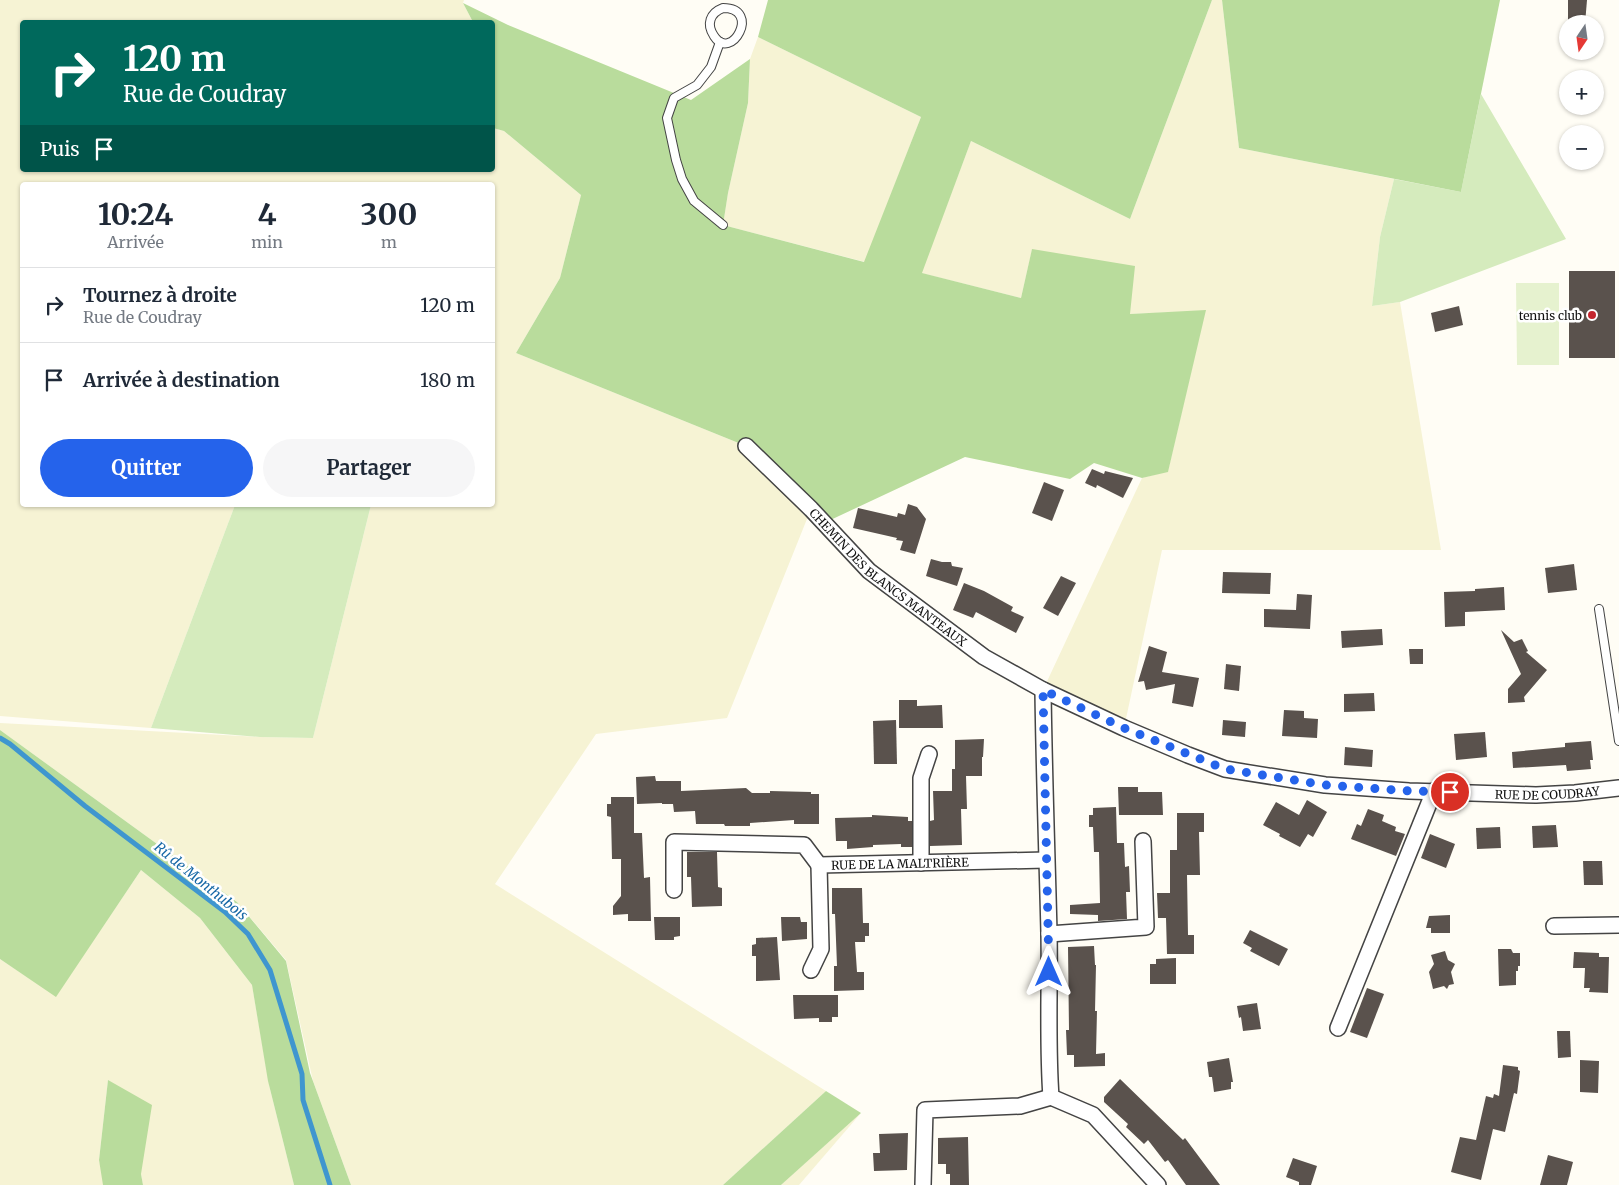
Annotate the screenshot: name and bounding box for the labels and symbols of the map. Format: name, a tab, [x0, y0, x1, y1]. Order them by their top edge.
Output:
north arrow	[1559, 15, 1604, 60]
place label: tennis club	[1519, 308, 1582, 323]
marker: tennis club	[1586, 309, 1598, 321]
street label: CHEMIN DES BLANCS MANTEAUX	[807, 505, 970, 649]
pin	[1429, 771, 1471, 813]
street label: RUE DE COUDRAY	[1495, 783, 1601, 803]
water label: Rû de Monthubois	[151, 838, 251, 924]
street label: RUE DE LA MALTRIÈRE	[831, 854, 969, 872]
position arrow	[1022, 945, 1074, 997]

